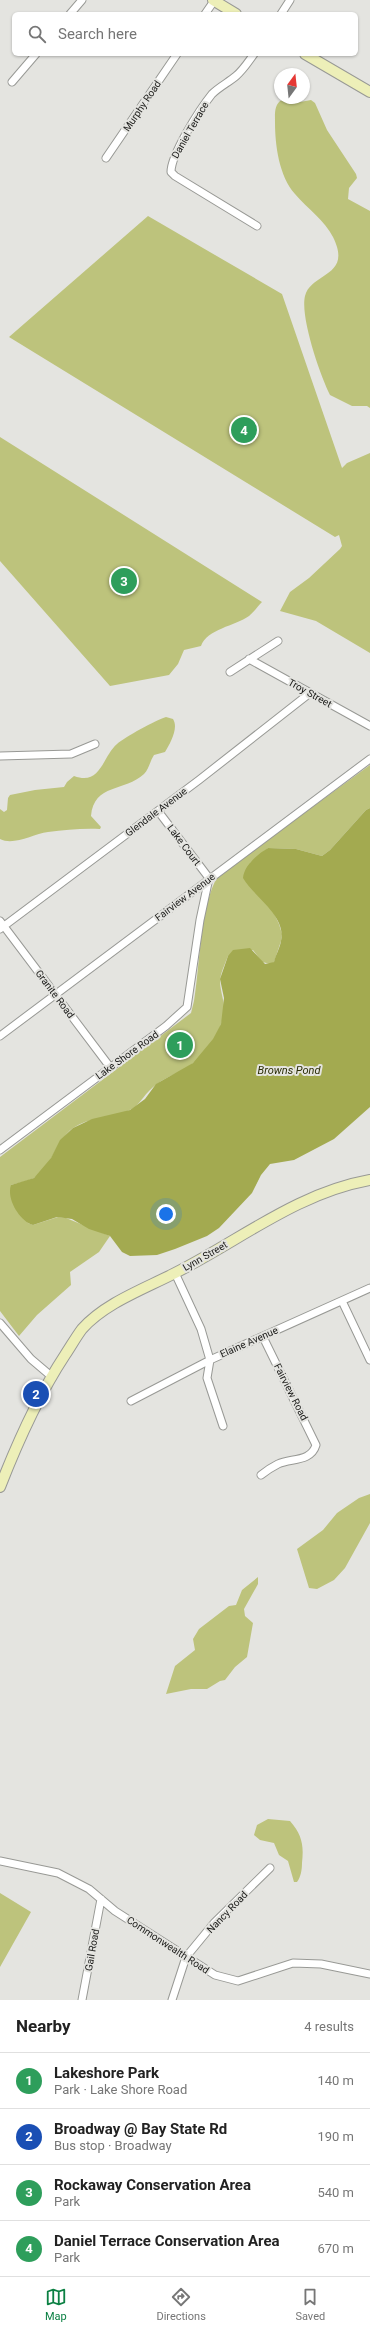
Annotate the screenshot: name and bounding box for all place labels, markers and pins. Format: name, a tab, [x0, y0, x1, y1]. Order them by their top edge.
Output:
pin: 4	[231, 415, 257, 445]
pin: 3	[111, 566, 137, 596]
pin: 1	[167, 1030, 193, 1060]
pin: 2	[23, 1379, 49, 1409]

